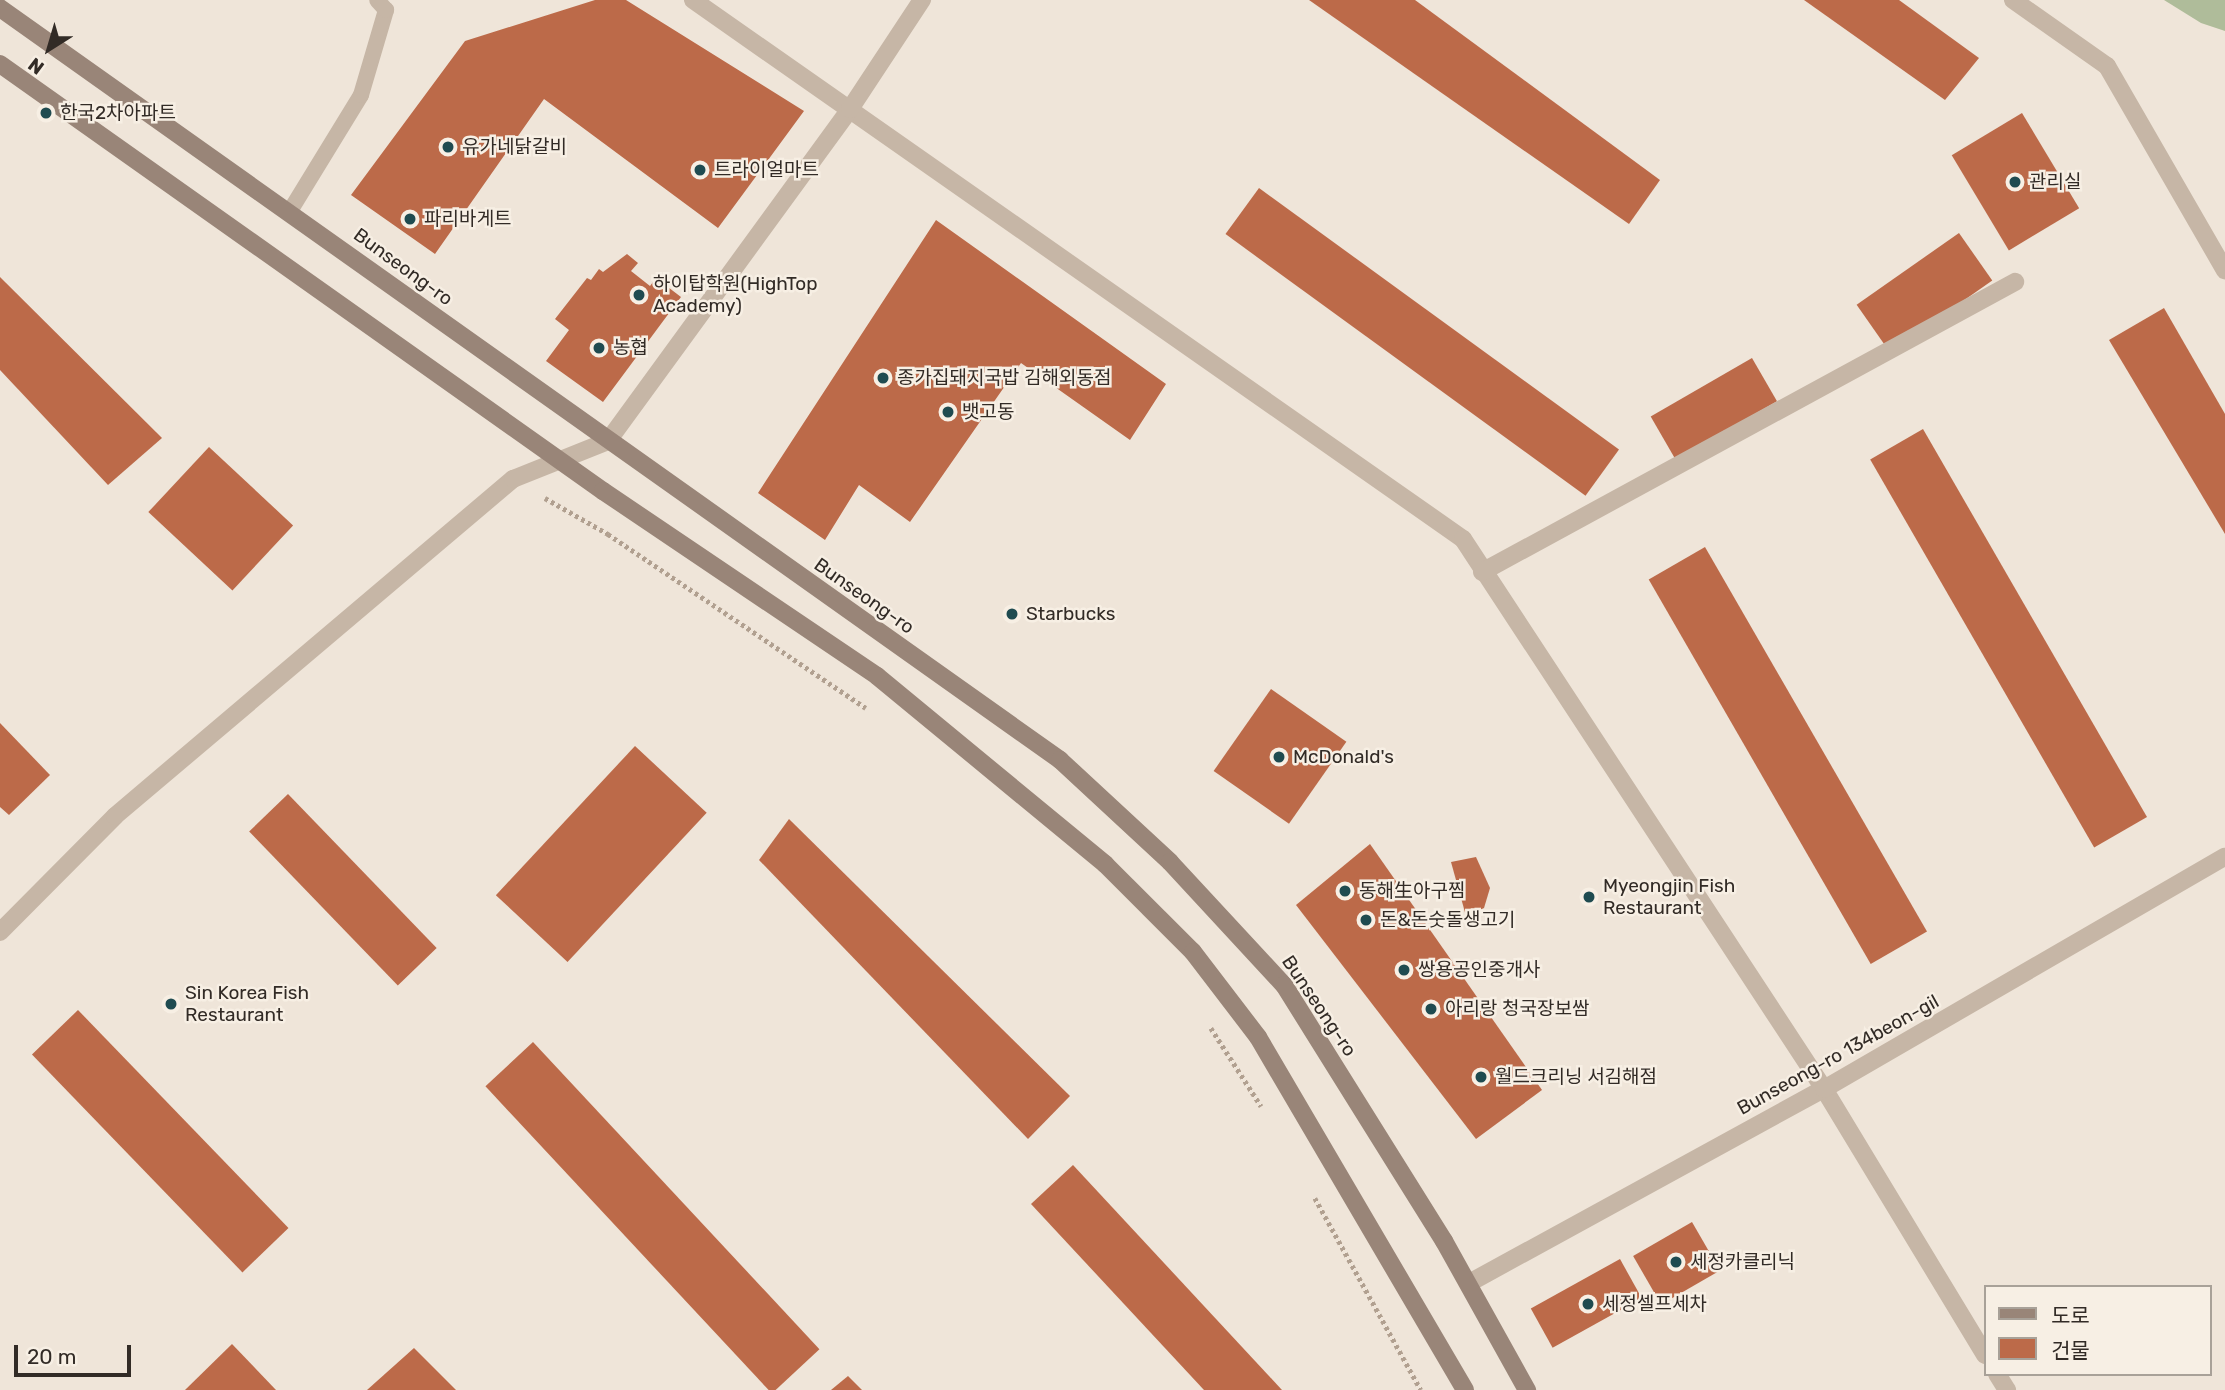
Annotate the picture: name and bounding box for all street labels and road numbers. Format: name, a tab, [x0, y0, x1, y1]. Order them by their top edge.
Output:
street label: Bunseong-ro	[349, 223, 457, 311]
street label: Bunseong-ro	[810, 553, 918, 639]
street label: Bunseong-ro	[1277, 951, 1361, 1061]
street label: Bunseong-ro 134beon-gil	[1733, 990, 1943, 1120]

